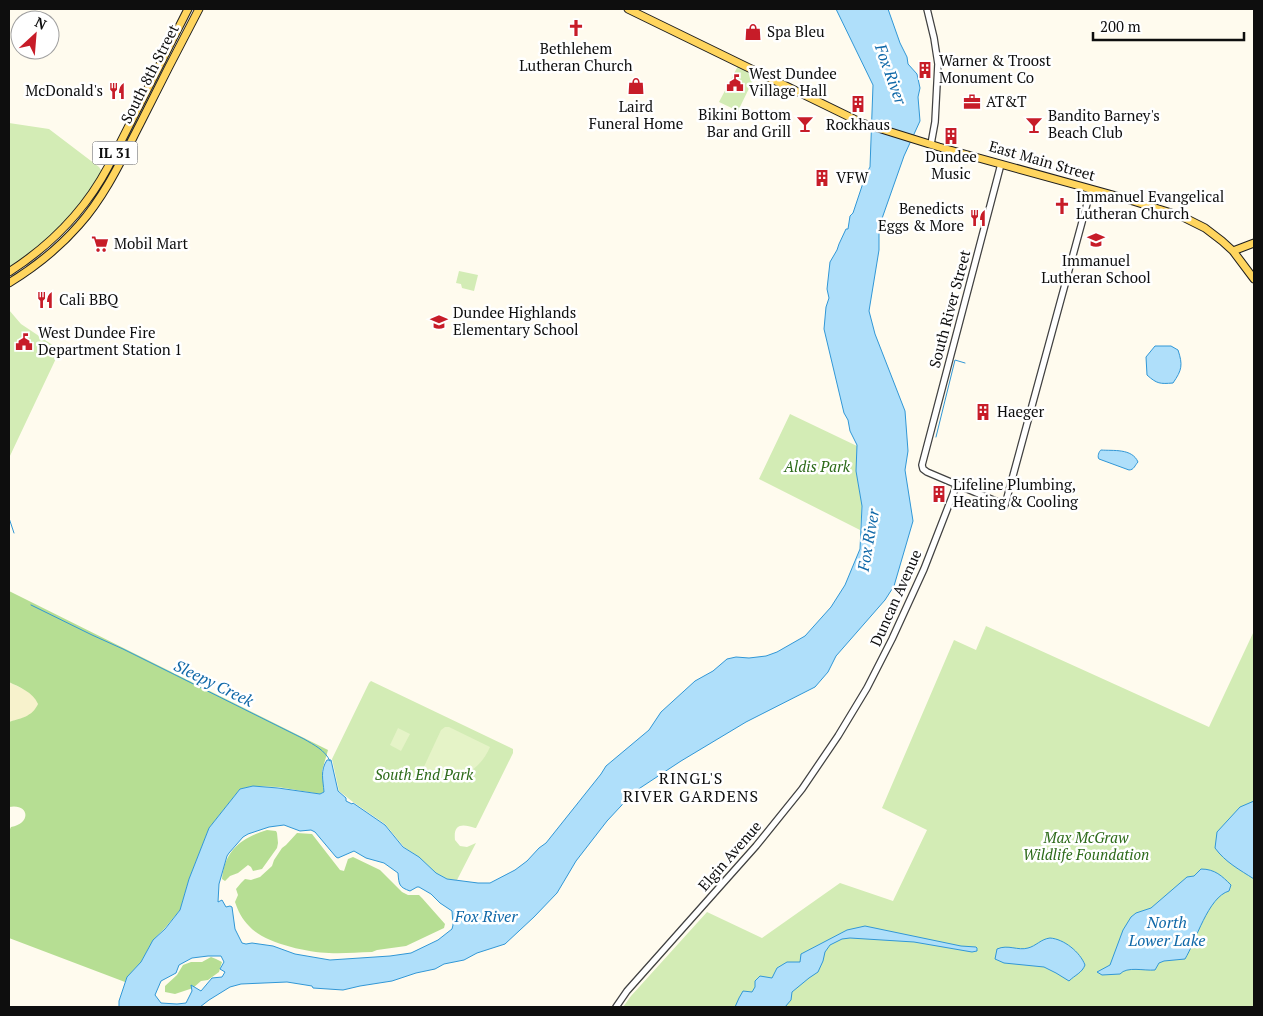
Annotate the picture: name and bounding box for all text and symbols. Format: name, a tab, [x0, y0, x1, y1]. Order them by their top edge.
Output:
north arrow	[10, 10, 60, 60]
scale bar	[1093, 10, 1244, 42]
text: N	[32, 12, 50, 34]
text: 200 m	[1100, 16, 1141, 36]
church icon: Bethlehem Lutheran Church	[566, 18, 586, 38]
street label: South 8th Street	[115, 20, 183, 127]
place label: Spa Bleu	[767, 21, 825, 41]
shop icon: Spa Bleu	[743, 22, 763, 42]
place label: Bethlehem Lutheran Church	[519, 38, 633, 75]
water label: Fox River	[870, 40, 912, 108]
place label: Warner & Troost Monument Co	[939, 50, 1052, 87]
building icon: Warner & Troost Monument Co	[915, 60, 935, 80]
place label: West Dundee Village Hall	[749, 63, 837, 100]
public building icon: West Dundee Village Hall	[725, 73, 745, 93]
shop icon: Laird Funeral Home	[626, 76, 646, 96]
place label: McDonald's	[25, 80, 103, 100]
restaurant icon: McDonald's	[107, 81, 127, 101]
place label: AT&T	[986, 91, 1027, 111]
office icon: AT&T	[962, 92, 982, 112]
building icon: Rockhaus	[848, 94, 868, 114]
place label: Laird Funeral Home	[589, 96, 683, 133]
place label: Bikini Bottom Bar and Grill	[698, 104, 791, 141]
place label: Bandito Barney's Beach Club	[1048, 105, 1160, 142]
bar icon: Bikini Bottom Bar and Grill	[795, 114, 815, 134]
place label: Rockhaus	[826, 114, 890, 134]
bar icon: Bandito Barney's Beach Club	[1024, 115, 1044, 135]
building icon: Dundee Music	[941, 126, 961, 146]
street label: East Main Street	[987, 135, 1098, 185]
road number: IL 31	[92, 142, 138, 164]
place label: Dundee Music	[925, 146, 977, 183]
place label: VFW	[836, 167, 869, 187]
building icon: VFW	[812, 168, 832, 188]
place label: Immanuel Evangelical Lutheran Church	[1076, 186, 1224, 223]
church icon: Immanuel Evangelical Lutheran Church	[1052, 196, 1072, 216]
place label: Benedicts Eggs & More	[878, 198, 964, 235]
restaurant icon: Benedicts Eggs & More	[968, 208, 988, 228]
school or university icon: Immanuel Lutheran School	[1086, 230, 1106, 250]
place label: Mobil Mart	[114, 233, 188, 253]
supermarket icon: Mobil Mart	[90, 234, 110, 254]
street label: South River Street	[924, 247, 975, 370]
place label: Immanuel Lutheran School	[1041, 250, 1151, 287]
place label: Cali BBQ	[59, 289, 119, 309]
restaurant icon: Cali BBQ	[35, 290, 55, 310]
place label: Dundee Highlands Elementary School	[453, 302, 579, 339]
school or university icon: Dundee Highlands Elementary School	[429, 312, 449, 332]
place label: West Dundee Fire Department Station 1	[38, 322, 182, 359]
public building icon: West Dundee Fire Department Station 1	[14, 332, 34, 352]
place label: Haeger	[997, 401, 1044, 421]
building icon: Haeger	[973, 402, 993, 422]
park label: Aldis Park	[783, 456, 851, 476]
place label: Lifeline Plumbing, Heating & Cooling	[953, 474, 1079, 511]
building icon: Lifeline Plumbing, Heating & Cooling	[929, 484, 949, 504]
water label: Fox River	[852, 506, 884, 574]
street label: Duncan Avenue	[865, 546, 925, 649]
water label: Sleepy Creek	[171, 654, 258, 712]
park label: South End Park	[375, 764, 474, 784]
district label: RINGL'S RIVER GARDENS	[623, 767, 759, 807]
street label: Elgin Avenue	[693, 816, 765, 895]
park label: Max McGraw Wildlife Foundation	[1023, 827, 1149, 864]
water label: Fox River	[454, 905, 518, 927]
water label: North Lower Lake	[1128, 911, 1205, 951]

